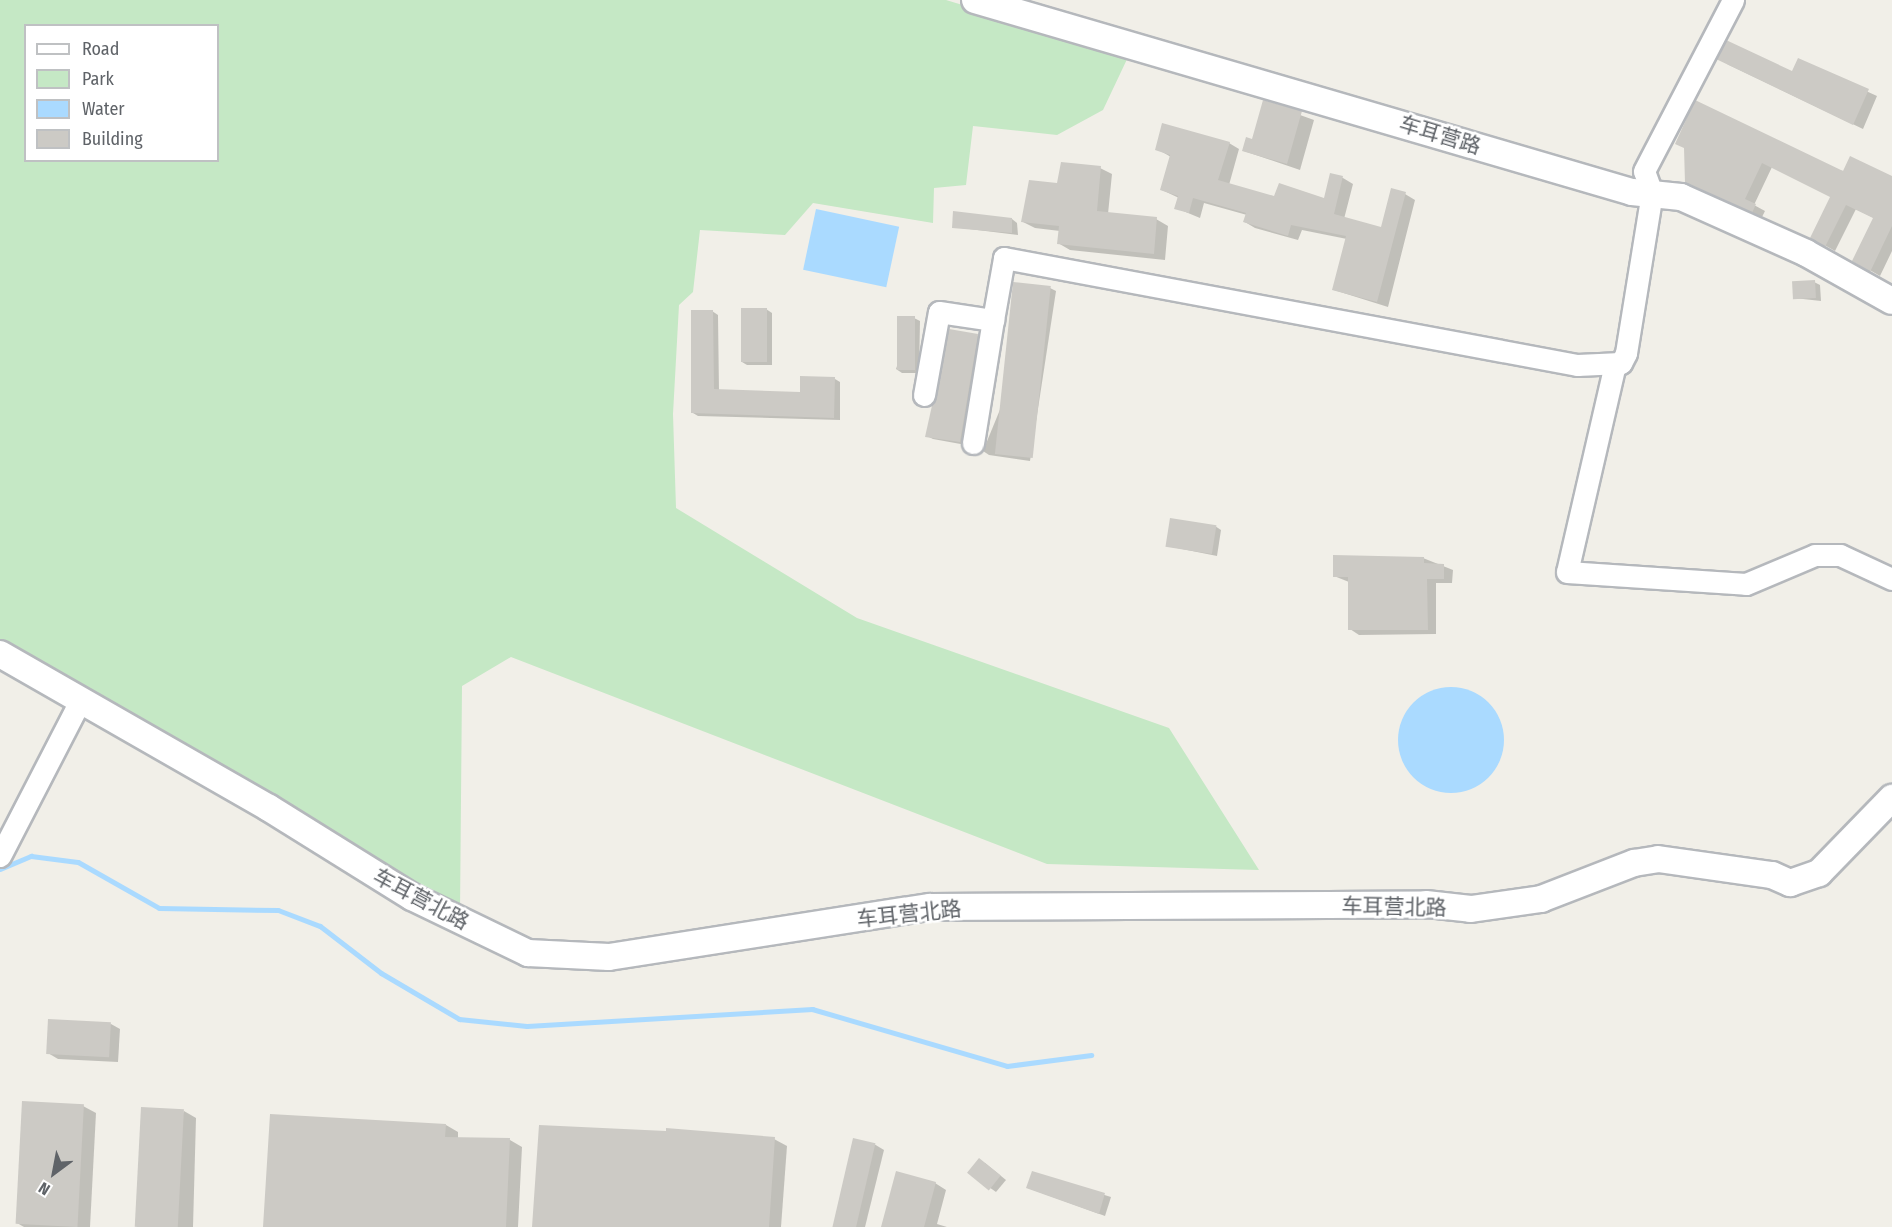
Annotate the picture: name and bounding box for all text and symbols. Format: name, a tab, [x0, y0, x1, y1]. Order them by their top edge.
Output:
legend	[24, 24, 219, 162]
text: Road	[82, 38, 119, 60]
text: Park	[82, 68, 114, 90]
text: Water	[82, 98, 125, 120]
street label: 车耳营路	[1396, 111, 1484, 159]
text: Building	[82, 128, 143, 150]
street label: 车耳营北路	[369, 863, 473, 935]
street label: 车耳营北路	[1341, 893, 1447, 921]
street label: 车耳营北路	[855, 896, 963, 932]
north arrow	[24, 1143, 84, 1203]
text: N	[35, 1178, 53, 1199]

